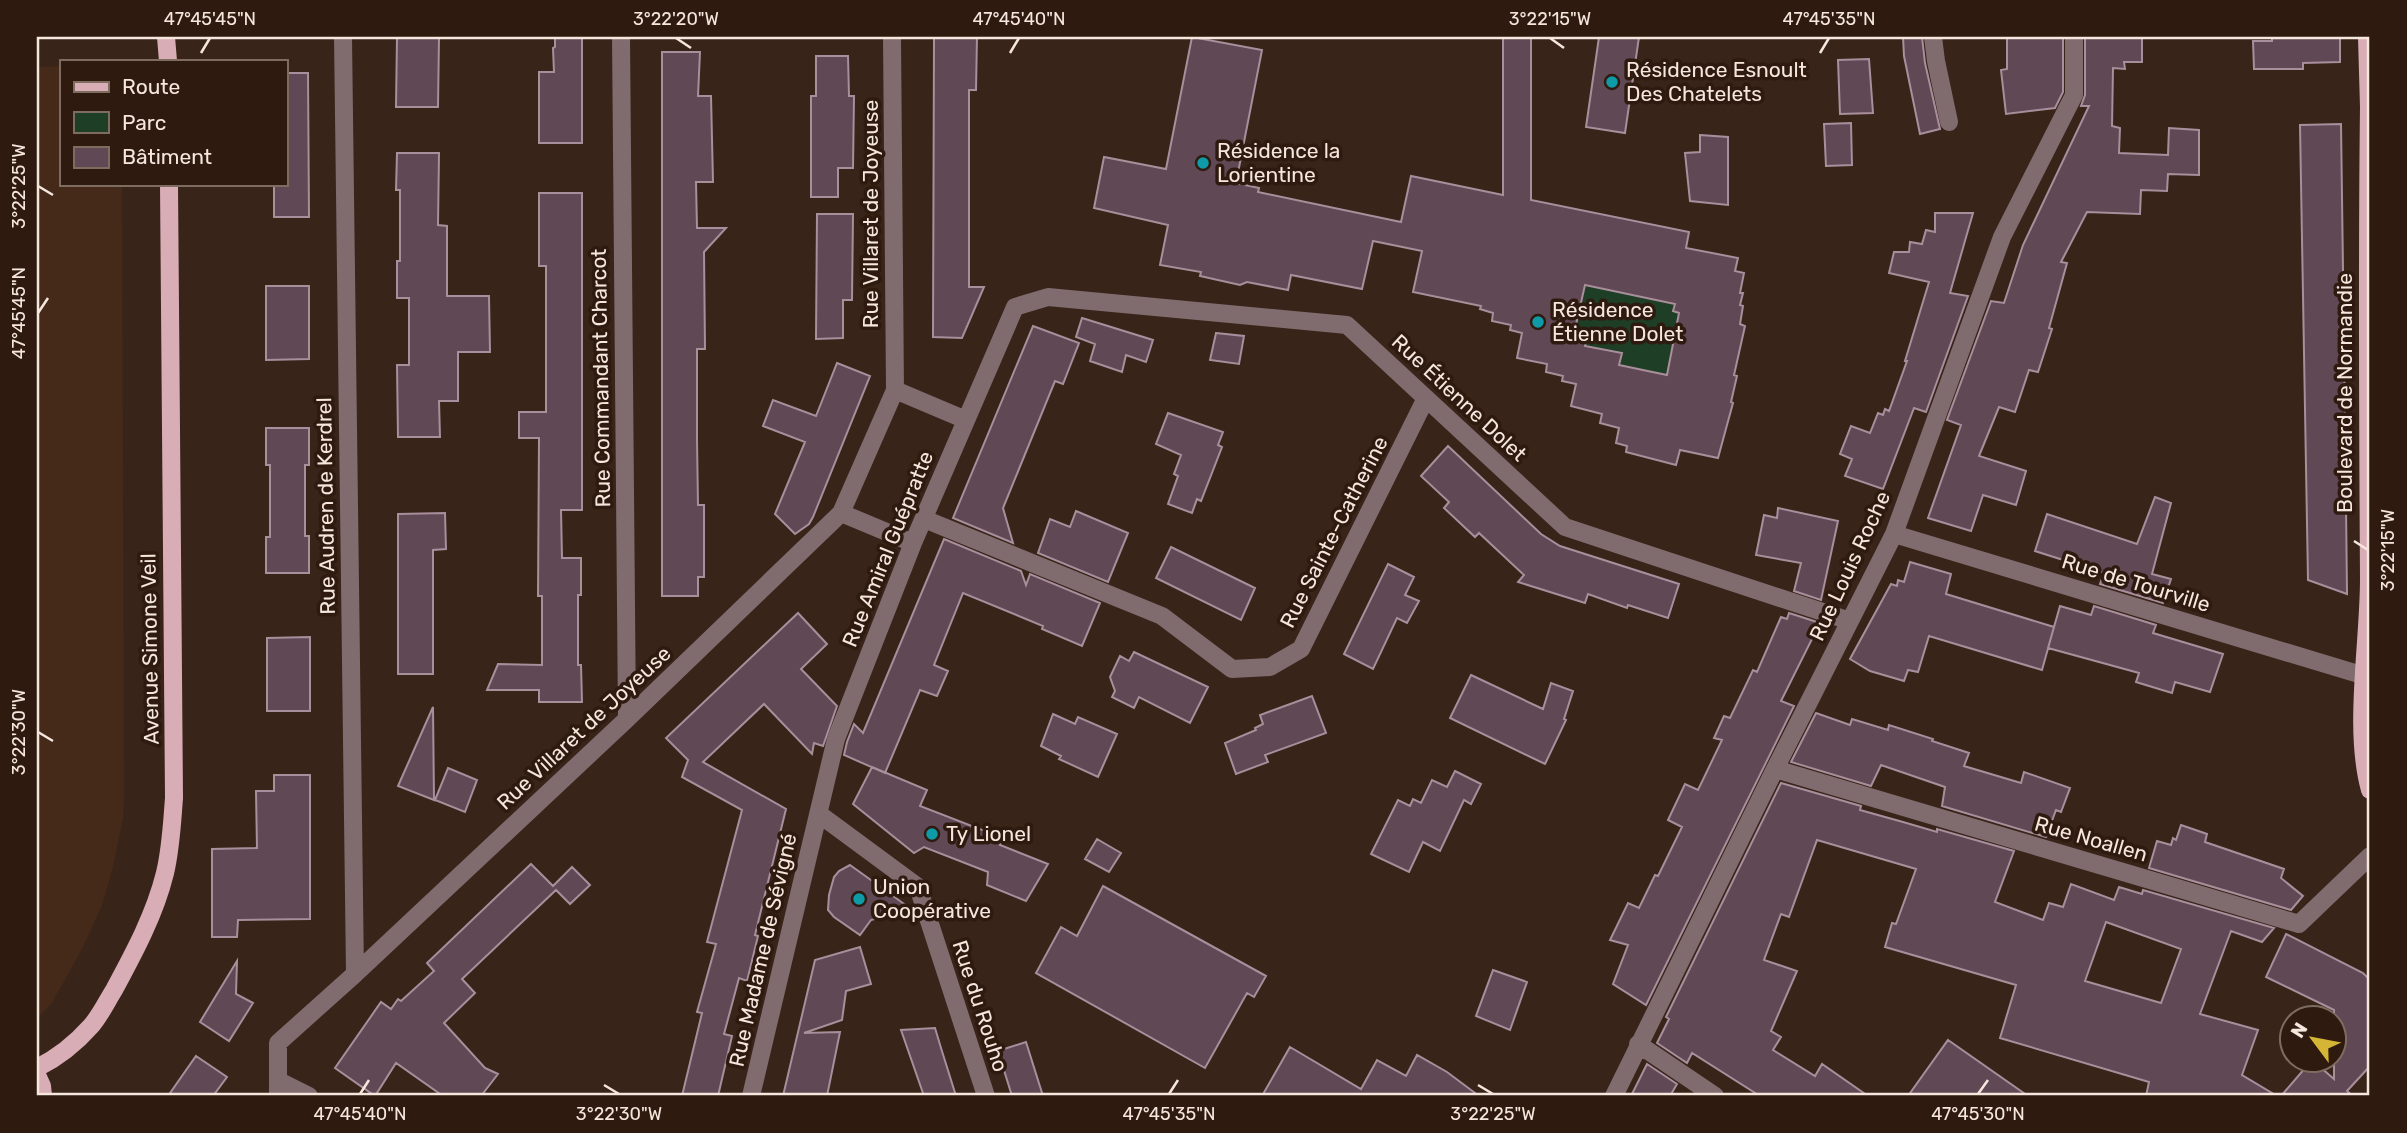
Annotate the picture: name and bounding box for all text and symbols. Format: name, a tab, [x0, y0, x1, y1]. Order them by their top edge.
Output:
text: 47°45'45"N	[164, 8, 256, 30]
text: 3°22'20"W	[633, 8, 719, 30]
text: 47°45'40"N	[972, 8, 1066, 30]
text: 3°22'15"W	[1509, 8, 1591, 30]
text: 47°45'35"N	[1783, 8, 1875, 30]
place label: Résidence Esnoult Des Chatelets	[1626, 57, 1807, 106]
legend	[60, 60, 287, 186]
text: Route	[122, 74, 180, 99]
marker: Résidence Esnoult Des Chatelets	[1604, 74, 1620, 90]
street label: Rue Villaret de Joyeuse	[858, 100, 883, 328]
text: Parc	[122, 110, 166, 135]
place label: Résidence la Lorientine	[1217, 138, 1340, 187]
text: 3°22'25"W	[8, 143, 30, 229]
text: Bâtiment	[122, 144, 212, 169]
marker: Résidence la Lorientine	[1195, 155, 1211, 171]
street label: Rue Commandant Charcot	[586, 248, 615, 508]
text: 47°45'45"N	[8, 267, 30, 359]
street label: Boulevard de Normandie	[2332, 273, 2357, 513]
place label: Résidence Étienne Dolet	[1552, 297, 1683, 346]
marker: Résidence Étienne Dolet	[1530, 314, 1546, 330]
street label: Rue Étienne Dolet	[1387, 329, 1532, 466]
street label: Rue Audren de Kerdrel	[311, 397, 340, 615]
street label: Rue Sainte-Catherine	[1274, 432, 1393, 632]
street label: Rue Amiral Guépratte	[837, 447, 938, 650]
street label: Rue Louis Roche	[1804, 487, 1895, 645]
text: 3°22'15"W	[2377, 509, 2399, 591]
street label: Rue de Tourville	[2059, 548, 2213, 617]
street label: Avenue Simone Veil	[135, 553, 164, 745]
street label: Rue Villaret de Joyeuse	[492, 641, 676, 815]
text: 3°22'30"W	[8, 689, 30, 775]
street label: Rue Noallen	[2032, 810, 2150, 867]
place label: Ty Lionel	[946, 821, 1031, 846]
marker: Ty Lionel	[924, 826, 940, 842]
street label: Rue Madame de Sévigné	[723, 831, 802, 1069]
place label: Union Coopérative	[873, 874, 991, 923]
marker: Union Coopérative	[851, 891, 867, 907]
street label: Rue du Rouho	[947, 937, 1013, 1075]
north arrow	[2278, 1004, 2348, 1074]
text: N	[2286, 1018, 2312, 1042]
text: 47°45'40"N	[313, 1103, 407, 1125]
text: 3°22'30"W	[576, 1103, 662, 1125]
text: 47°45'35"N	[1123, 1103, 1215, 1125]
text: 3°22'25"W	[1450, 1103, 1536, 1125]
text: 47°45'30"N	[1931, 1103, 2025, 1125]

